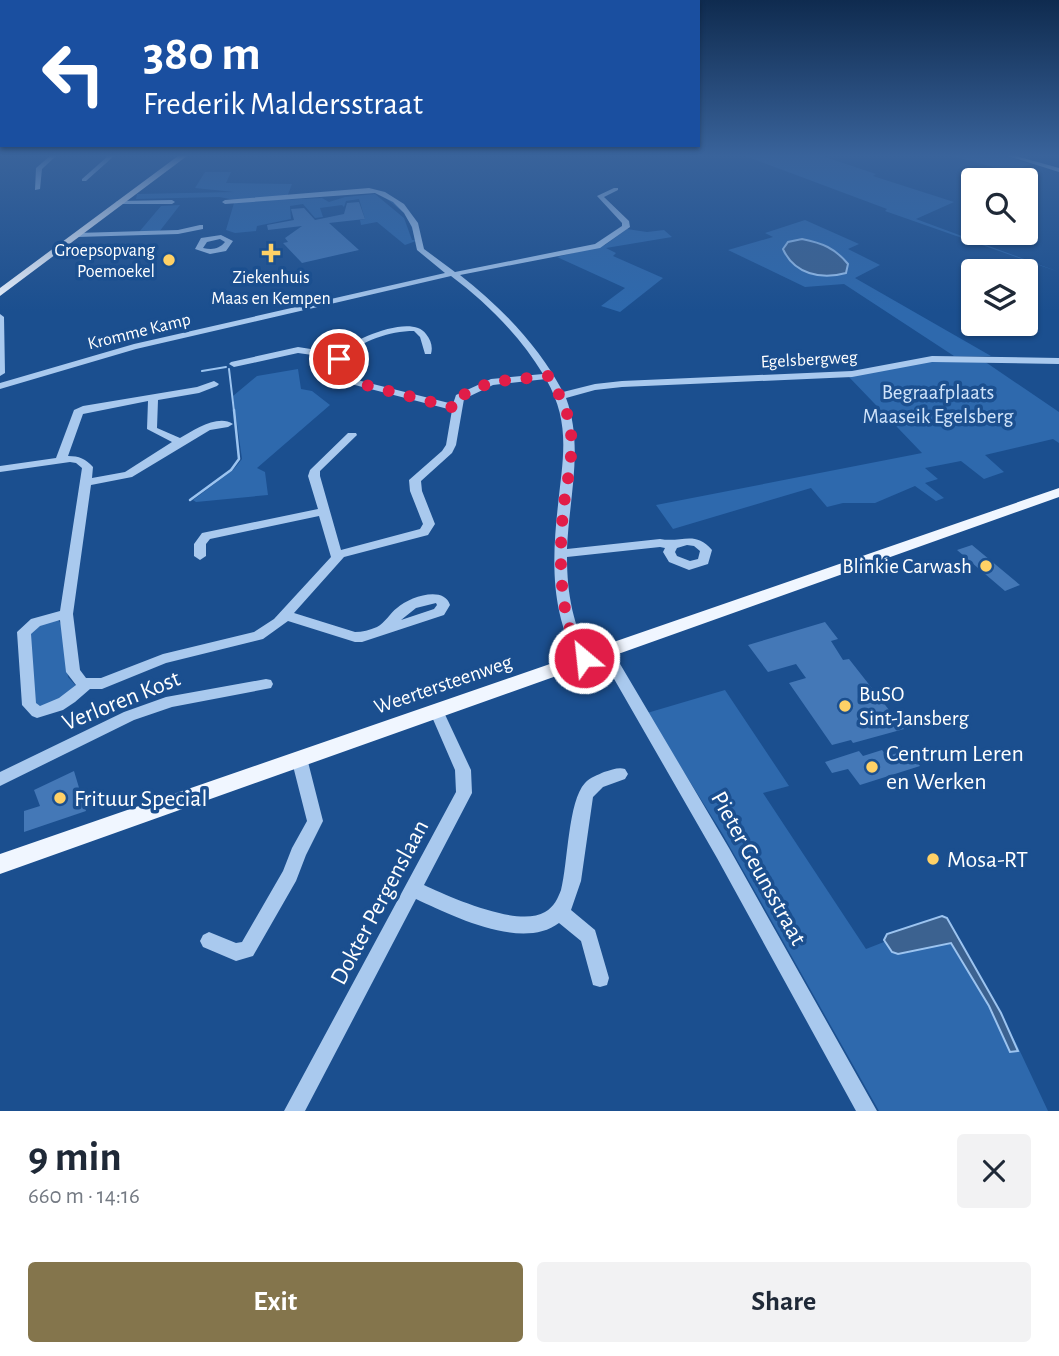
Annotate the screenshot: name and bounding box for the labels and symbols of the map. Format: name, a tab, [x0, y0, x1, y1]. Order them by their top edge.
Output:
place label: Groepsopvang Poemoekel	[55, 242, 155, 281]
marker: Ziekenhuis Maas en Kempen	[261, 243, 281, 263]
marker: Groepsopvang Poemoekel	[161, 252, 177, 268]
place label: Ziekenhuis Maas en Kempen	[211, 269, 331, 308]
street label: Kromme Kamp	[86, 310, 193, 353]
pin	[309, 329, 369, 389]
street label: Egelsbergweg	[760, 348, 858, 372]
park label: Begraafplaats Maaseik Egelsberg	[863, 382, 1014, 427]
place label: Blinkie Carwash	[842, 556, 972, 577]
marker: Blinkie Carwash	[978, 558, 994, 574]
position arrow	[547, 621, 621, 695]
street label: Weertersteenweg	[371, 651, 516, 718]
street label: Verloren Kost	[59, 666, 184, 735]
place label: BuSO Sint-Jansberg	[859, 684, 969, 729]
marker: BuSO Sint-Jansberg	[837, 698, 853, 714]
place label: Centrum Leren en Werken	[886, 742, 1024, 794]
marker: Centrum Leren en Werken	[864, 759, 880, 775]
place label: Frituur Special	[74, 787, 207, 811]
street label: Pieter Geunsstraat	[706, 788, 810, 950]
marker: Frituur Special	[52, 790, 68, 806]
street label: Dokter Pergenslaan	[326, 816, 433, 989]
place label: Mosa-RT	[947, 848, 1028, 872]
marker: Mosa-RT	[925, 851, 941, 867]

